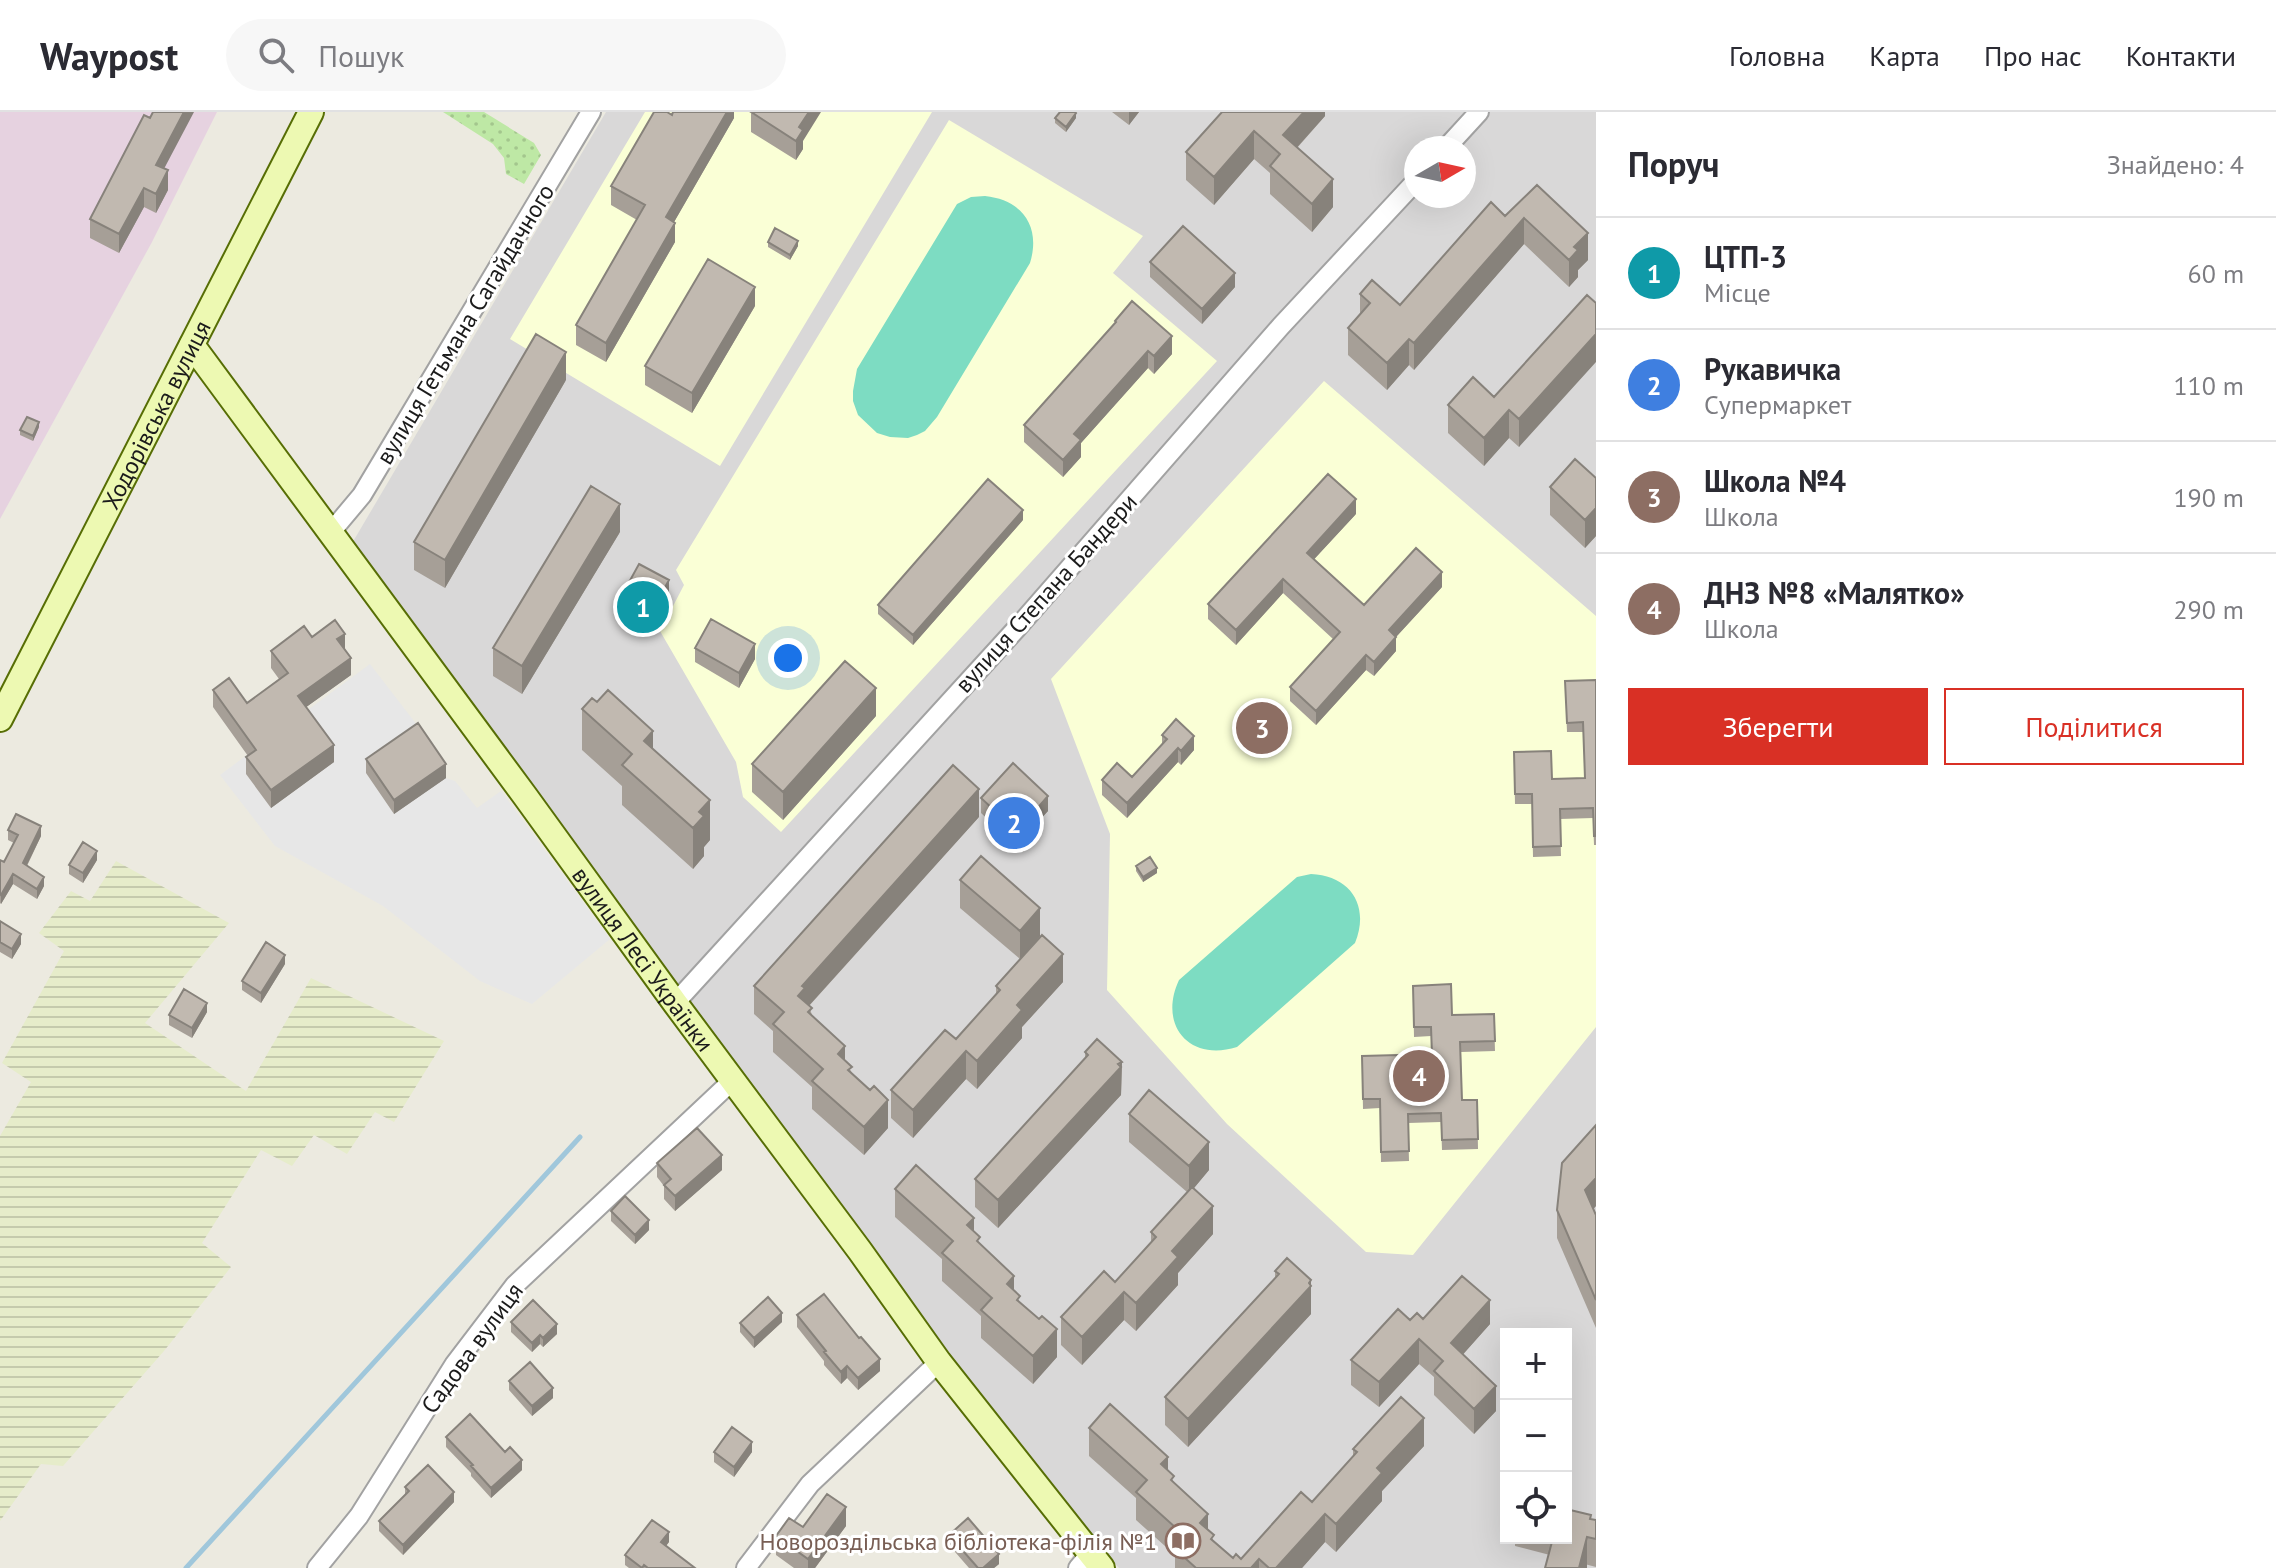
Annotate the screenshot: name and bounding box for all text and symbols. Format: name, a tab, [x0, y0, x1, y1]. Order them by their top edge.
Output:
search box	[226, 19, 786, 91]
text: Waypost	[40, 31, 178, 80]
icon: search	[254, 33, 298, 77]
text: Пошук	[318, 36, 404, 75]
text: Головна	[1729, 37, 1825, 74]
text: Карта	[1869, 37, 1940, 74]
text: Про нас	[1984, 37, 2082, 74]
text: Контакти	[2126, 37, 2236, 74]
north arrow	[1404, 136, 1476, 208]
text: Поруч	[1628, 142, 1719, 186]
text: Знайдено: 4	[2107, 148, 2244, 181]
street label: вулиця Гетьмана Сагайдачного	[369, 178, 561, 470]
text: ЦТП-3	[1704, 237, 1787, 276]
text: 1	[1647, 257, 1661, 290]
text: 60 m	[2188, 257, 2244, 290]
text: Місце	[1704, 276, 1771, 309]
street label: Ходорівська вулиця	[95, 315, 217, 514]
text: Рукавичка	[1704, 349, 1841, 388]
text: 2	[1647, 369, 1661, 402]
text: 110 m	[2173, 369, 2244, 402]
text: Супермаркет	[1704, 388, 1851, 421]
text: Школа №4	[1704, 461, 1846, 500]
text: 3	[1647, 481, 1661, 514]
text: 190 m	[2173, 481, 2244, 514]
street label: вулиця Степана Бандери	[948, 487, 1144, 699]
text: Школа	[1704, 500, 1779, 533]
text: ДНЗ №8 «Малятко»	[1704, 573, 1965, 612]
pin: 1	[617, 577, 669, 637]
text: 4	[1647, 593, 1661, 626]
text: 290 m	[2173, 593, 2244, 626]
text: Школа	[1704, 612, 1779, 645]
your location	[768, 638, 808, 678]
button: Зберегти	[1628, 688, 1928, 765]
button: Поділитися	[1944, 688, 2244, 765]
pin: 3	[1236, 698, 1288, 758]
pin: 2	[988, 793, 1040, 853]
street label: вулиця Лесі Українки	[566, 860, 721, 1057]
pin: 4	[1393, 1046, 1445, 1106]
street label: Садова вулиця	[414, 1276, 530, 1420]
map controls	[1500, 1328, 1572, 1544]
button: +	[1500, 1328, 1572, 1400]
button: −	[1500, 1400, 1572, 1472]
button: locate	[1500, 1472, 1572, 1544]
library icon: Новороздільська бібліотека-філія №1	[1164, 1522, 1202, 1560]
place label: Новороздільська бібліотека-філія №1	[760, 1526, 1157, 1557]

